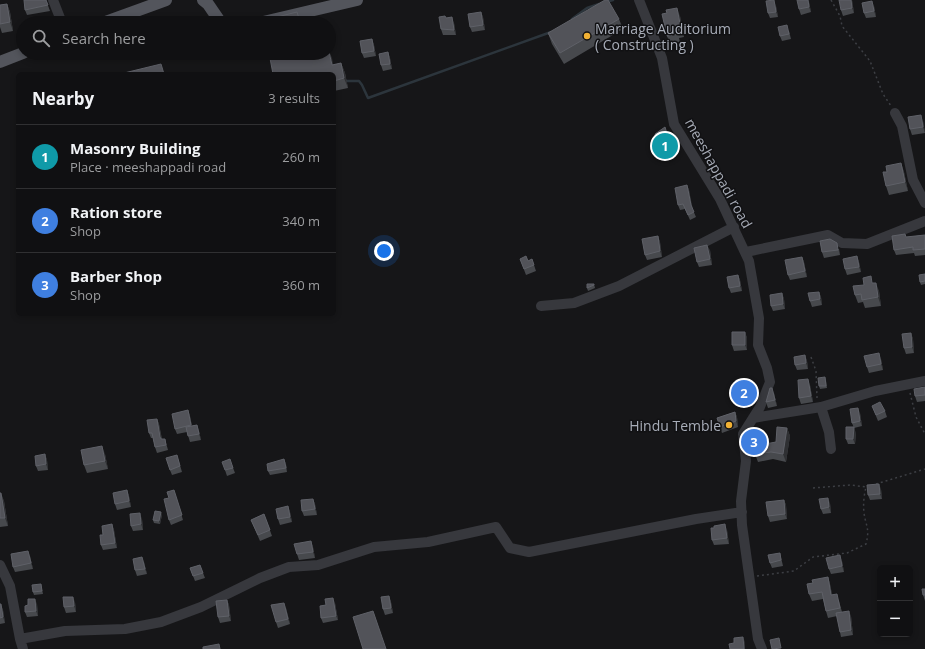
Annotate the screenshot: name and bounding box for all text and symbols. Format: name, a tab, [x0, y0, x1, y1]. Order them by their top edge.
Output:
search box	[16, 16, 336, 60]
place label: Marriage Auditorium ( Constructing )	[595, 19, 731, 54]
icon: search	[30, 27, 52, 49]
text: Search here	[62, 28, 146, 48]
marker: Marriage Auditorium ( Constructing )	[582, 31, 592, 41]
text: Nearby	[32, 87, 94, 110]
text: 3 results	[268, 89, 320, 107]
street label: meeshappadi road	[681, 115, 757, 231]
pin: 1	[652, 131, 678, 161]
text: Masonry Building	[70, 138, 201, 158]
text: 1	[41, 148, 49, 166]
text: 260 m	[282, 148, 320, 166]
text: Place · meeshappadi road	[70, 158, 226, 176]
text: Ration store	[70, 202, 162, 222]
text: 2	[41, 212, 49, 230]
text: 340 m	[282, 212, 320, 230]
text: Shop	[70, 222, 101, 240]
your location	[374, 241, 394, 261]
text: Barber Shop	[70, 266, 162, 286]
text: 3	[41, 276, 49, 294]
text: 360 m	[282, 276, 320, 294]
text: Shop	[70, 286, 101, 304]
pin: 2	[731, 378, 757, 408]
place label: Hindu Temble	[629, 416, 721, 435]
marker: Hindu Temble	[724, 420, 734, 430]
pin: 3	[741, 427, 767, 457]
map controls	[877, 565, 913, 637]
button: +	[877, 565, 913, 601]
button: −	[877, 601, 913, 637]

